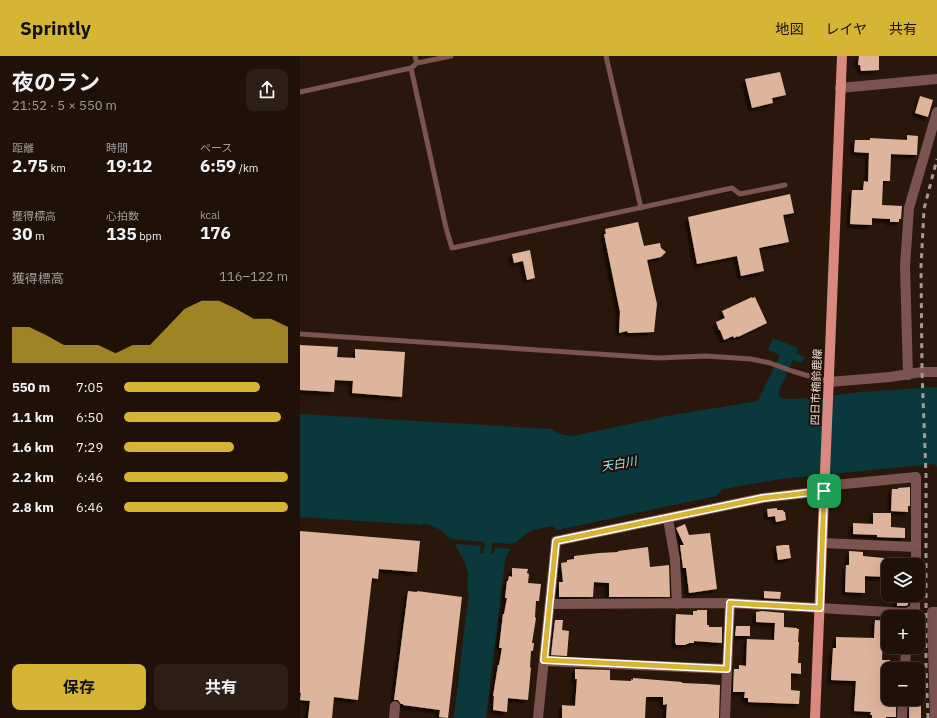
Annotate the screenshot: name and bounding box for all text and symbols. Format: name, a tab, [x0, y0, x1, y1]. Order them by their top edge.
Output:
text: Sprintly	[20, 16, 91, 40]
text: 地図	[775, 20, 803, 38]
text: レイヤ	[825, 20, 867, 38]
text: 共有	[889, 20, 917, 38]
text: 夜のラン	[12, 67, 100, 96]
button: share	[246, 69, 288, 111]
text: 21:52 · 5 × 550 m	[12, 97, 117, 114]
text: 距離	[12, 141, 34, 155]
text: 時間	[106, 141, 128, 155]
text: ペース	[200, 141, 232, 155]
text: 2.75	[12, 155, 48, 177]
text: 19:12	[106, 155, 152, 177]
text: 6:59	[200, 155, 236, 177]
text: km	[48, 161, 66, 175]
text: /km	[236, 161, 258, 175]
text: kcal	[200, 208, 220, 222]
text: 獲得標高	[12, 209, 56, 223]
text: 心拍数	[106, 209, 139, 223]
text: 176	[200, 222, 231, 244]
text: 30	[12, 223, 32, 245]
text: 135	[106, 223, 137, 245]
text: m	[32, 229, 45, 243]
text: bpm	[137, 229, 162, 243]
text: 116–122 m	[219, 268, 288, 285]
text: 獲得標高	[12, 270, 64, 287]
street label: 四日市楠鈴鹿線	[808, 348, 824, 426]
text: 550 m	[12, 379, 50, 396]
text: 7:05	[76, 379, 103, 396]
text: 1.1 km	[12, 409, 54, 426]
text: 6:50	[76, 409, 103, 426]
text: 1.6 km	[12, 439, 54, 456]
text: 7:29	[76, 439, 103, 456]
water label: 天白川	[600, 453, 640, 474]
text: 2.2 km	[12, 469, 54, 486]
text: 6:46	[76, 469, 103, 486]
pin	[807, 474, 841, 508]
icon: arrive	[813, 480, 835, 502]
text: 2.8 km	[12, 499, 54, 516]
text: 6:46	[76, 499, 103, 516]
map controls	[881, 558, 925, 706]
button: layers	[881, 558, 925, 602]
button: +	[881, 610, 925, 654]
button: −	[881, 662, 925, 706]
button: 保存	[12, 664, 146, 710]
button: 共有	[154, 664, 288, 710]

